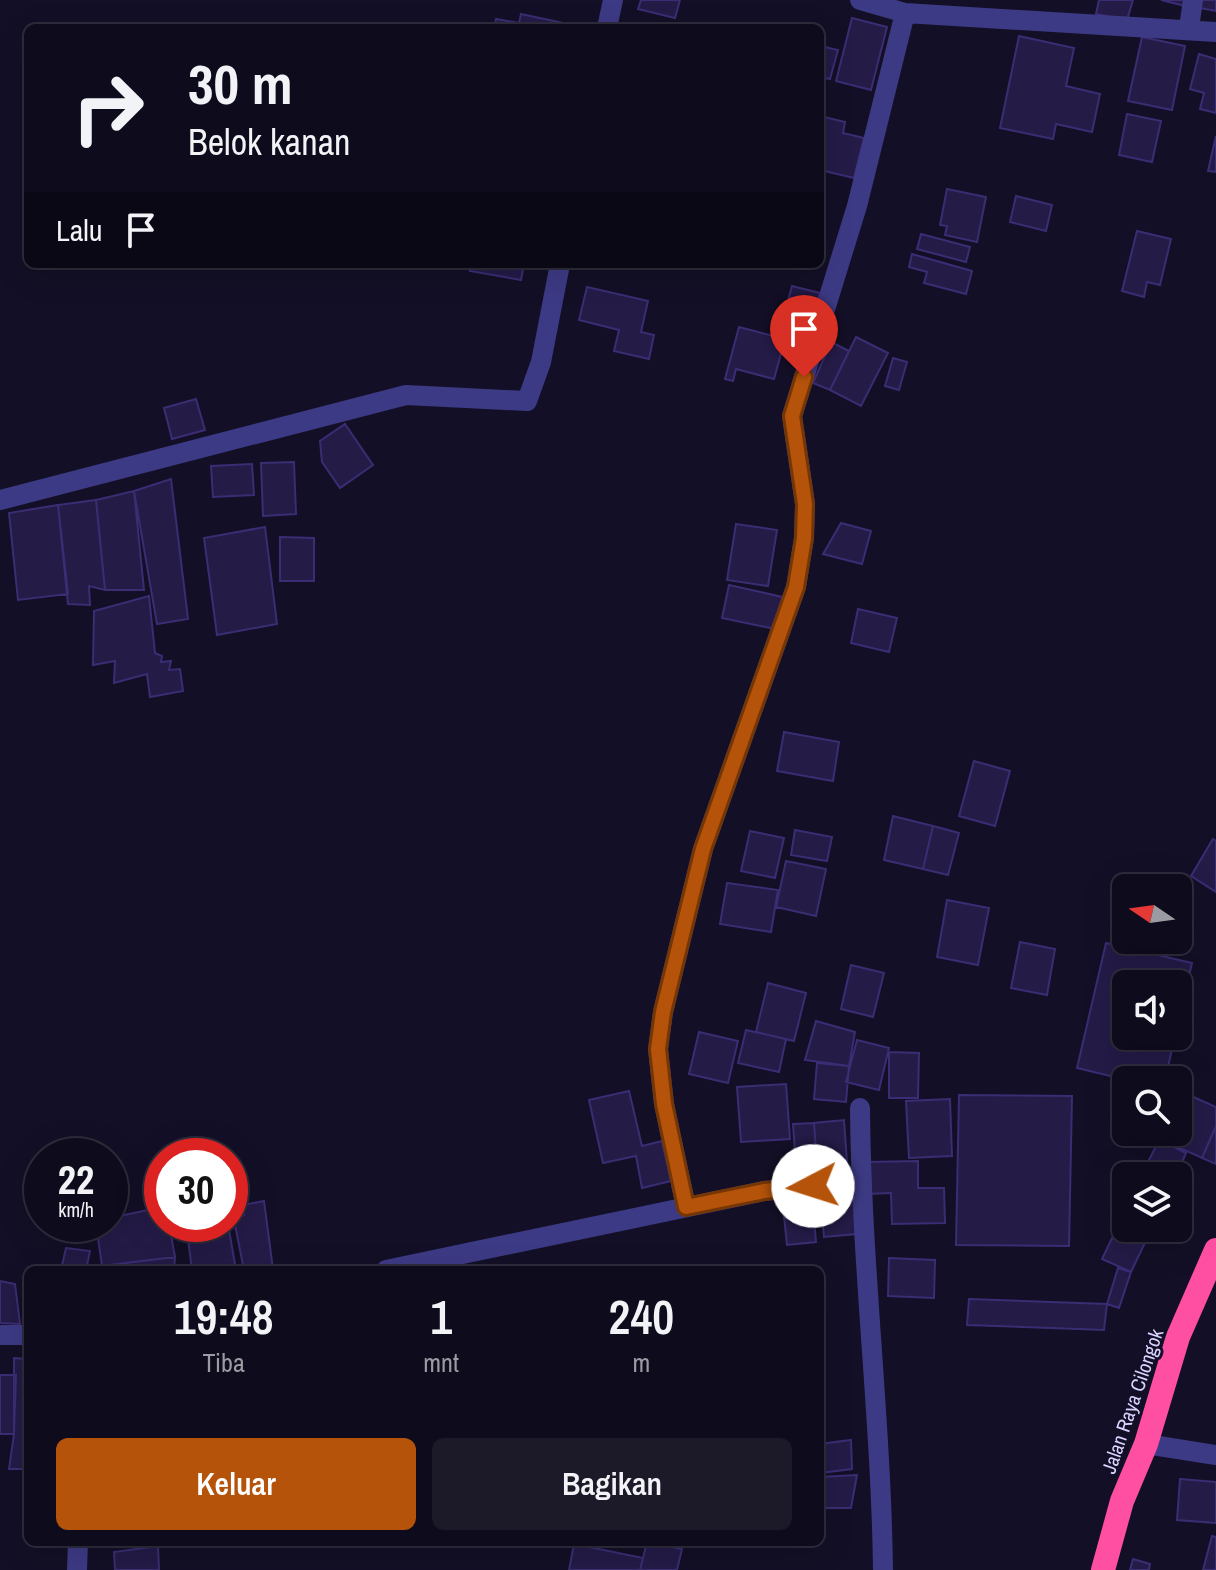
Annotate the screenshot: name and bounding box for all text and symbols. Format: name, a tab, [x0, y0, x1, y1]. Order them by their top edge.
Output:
text: 30 m	[188, 46, 293, 121]
icon: right	[56, 56, 160, 160]
text: Belok kanan	[188, 118, 350, 166]
icon: arrive	[119, 208, 163, 252]
text: Lalu	[56, 210, 103, 250]
pin	[770, 295, 838, 377]
icon: arrive	[782, 307, 826, 351]
north arrow	[1112, 874, 1192, 954]
map controls	[1112, 874, 1192, 1242]
button: sound	[1112, 970, 1192, 1050]
button: search	[1112, 1066, 1192, 1146]
speed limit sign: 30	[144, 1138, 248, 1242]
position arrow	[771, 1144, 855, 1228]
text: 22	[58, 1153, 94, 1206]
button: layers	[1112, 1162, 1192, 1242]
text: km/h	[58, 1196, 94, 1223]
text: 19:48	[174, 1284, 274, 1349]
text: 1	[430, 1284, 452, 1349]
text: 240	[609, 1284, 674, 1349]
street label: Jalan Raya Cilongok	[1095, 1324, 1170, 1477]
text: Tiba	[203, 1345, 245, 1380]
text: mnt	[423, 1345, 459, 1380]
text: m	[633, 1345, 650, 1380]
button: Keluar	[56, 1438, 416, 1530]
button: Bagikan	[432, 1438, 792, 1530]

